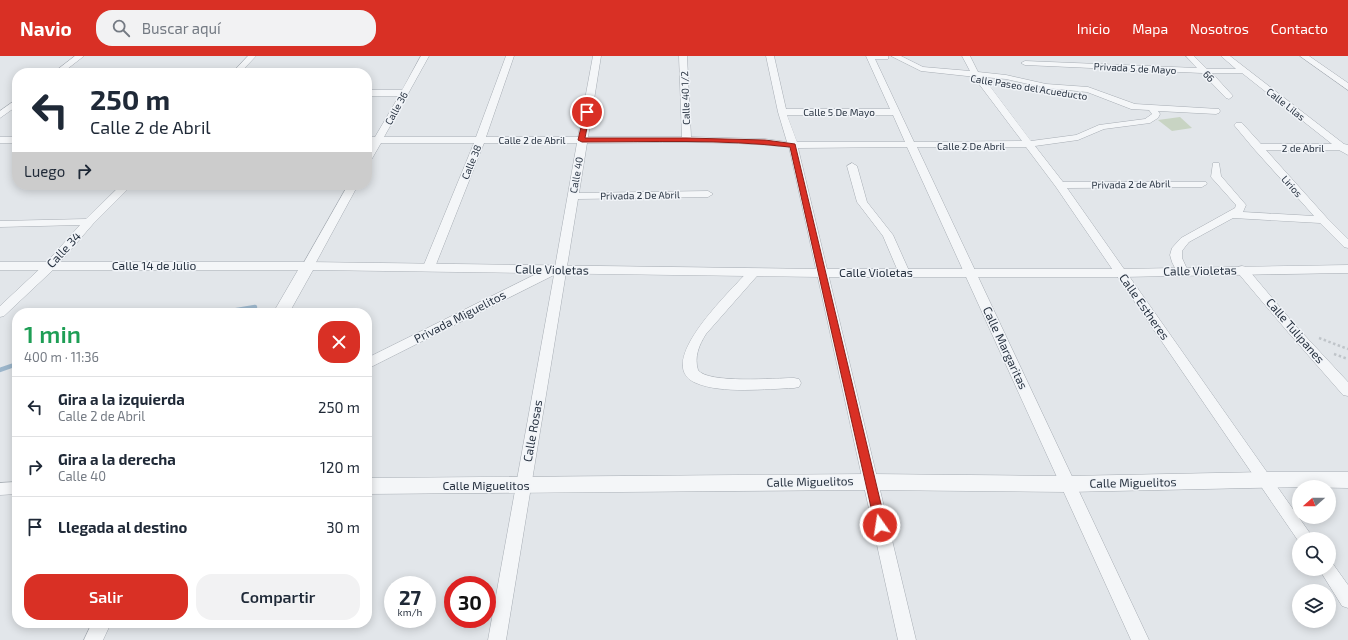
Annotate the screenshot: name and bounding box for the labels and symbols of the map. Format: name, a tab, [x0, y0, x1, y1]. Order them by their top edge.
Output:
street label: Privada 5 de Mayo	[1093, 60, 1177, 76]
street label: 66	[1201, 68, 1217, 84]
street label: Calle 40 1/2	[678, 70, 692, 125]
street label: Calle Paseo del Acueducto	[970, 72, 1089, 102]
street label: Calle Lilas	[1264, 85, 1308, 123]
street label: Calle 36	[382, 89, 410, 127]
pin	[570, 95, 604, 129]
street label: Calle 5 De Mayo	[803, 106, 875, 118]
street label: Calle 2 de Abril	[498, 134, 566, 146]
street label: Calle 2 De Abril	[937, 140, 1005, 152]
street label: 2 de Abril	[1282, 142, 1324, 154]
street label: Calle 38	[459, 143, 483, 181]
street label: Calle 40	[567, 156, 585, 194]
street label: Lirios	[1279, 173, 1305, 199]
street label: Privada 2 de Abril	[1091, 177, 1171, 191]
street label: Privada 2 De Abril	[600, 188, 680, 202]
street label: Calle 34	[43, 229, 83, 270]
street label: Calle 14 de Julio	[112, 258, 196, 272]
street label: Calle Violetas	[515, 261, 589, 277]
street label: Calle Violetas	[1163, 262, 1237, 278]
street label: Calle Violetas	[839, 265, 913, 279]
street label: Calle Estheres	[1117, 271, 1173, 342]
street label: Privada Miguelitos	[411, 287, 508, 345]
street label: Calle Tulipanes	[1264, 295, 1328, 366]
street label: Calle Margaritas	[981, 304, 1031, 391]
street label: Calle Rosas	[520, 399, 544, 463]
street label: Calle Miguelitos	[766, 473, 854, 489]
street label: Calle Miguelitos	[1089, 474, 1177, 490]
street label: Calle Miguelitos	[442, 478, 530, 492]
north arrow	[1292, 480, 1336, 524]
position arrow	[859, 504, 901, 546]
speed limit sign: 30	[444, 576, 496, 628]

